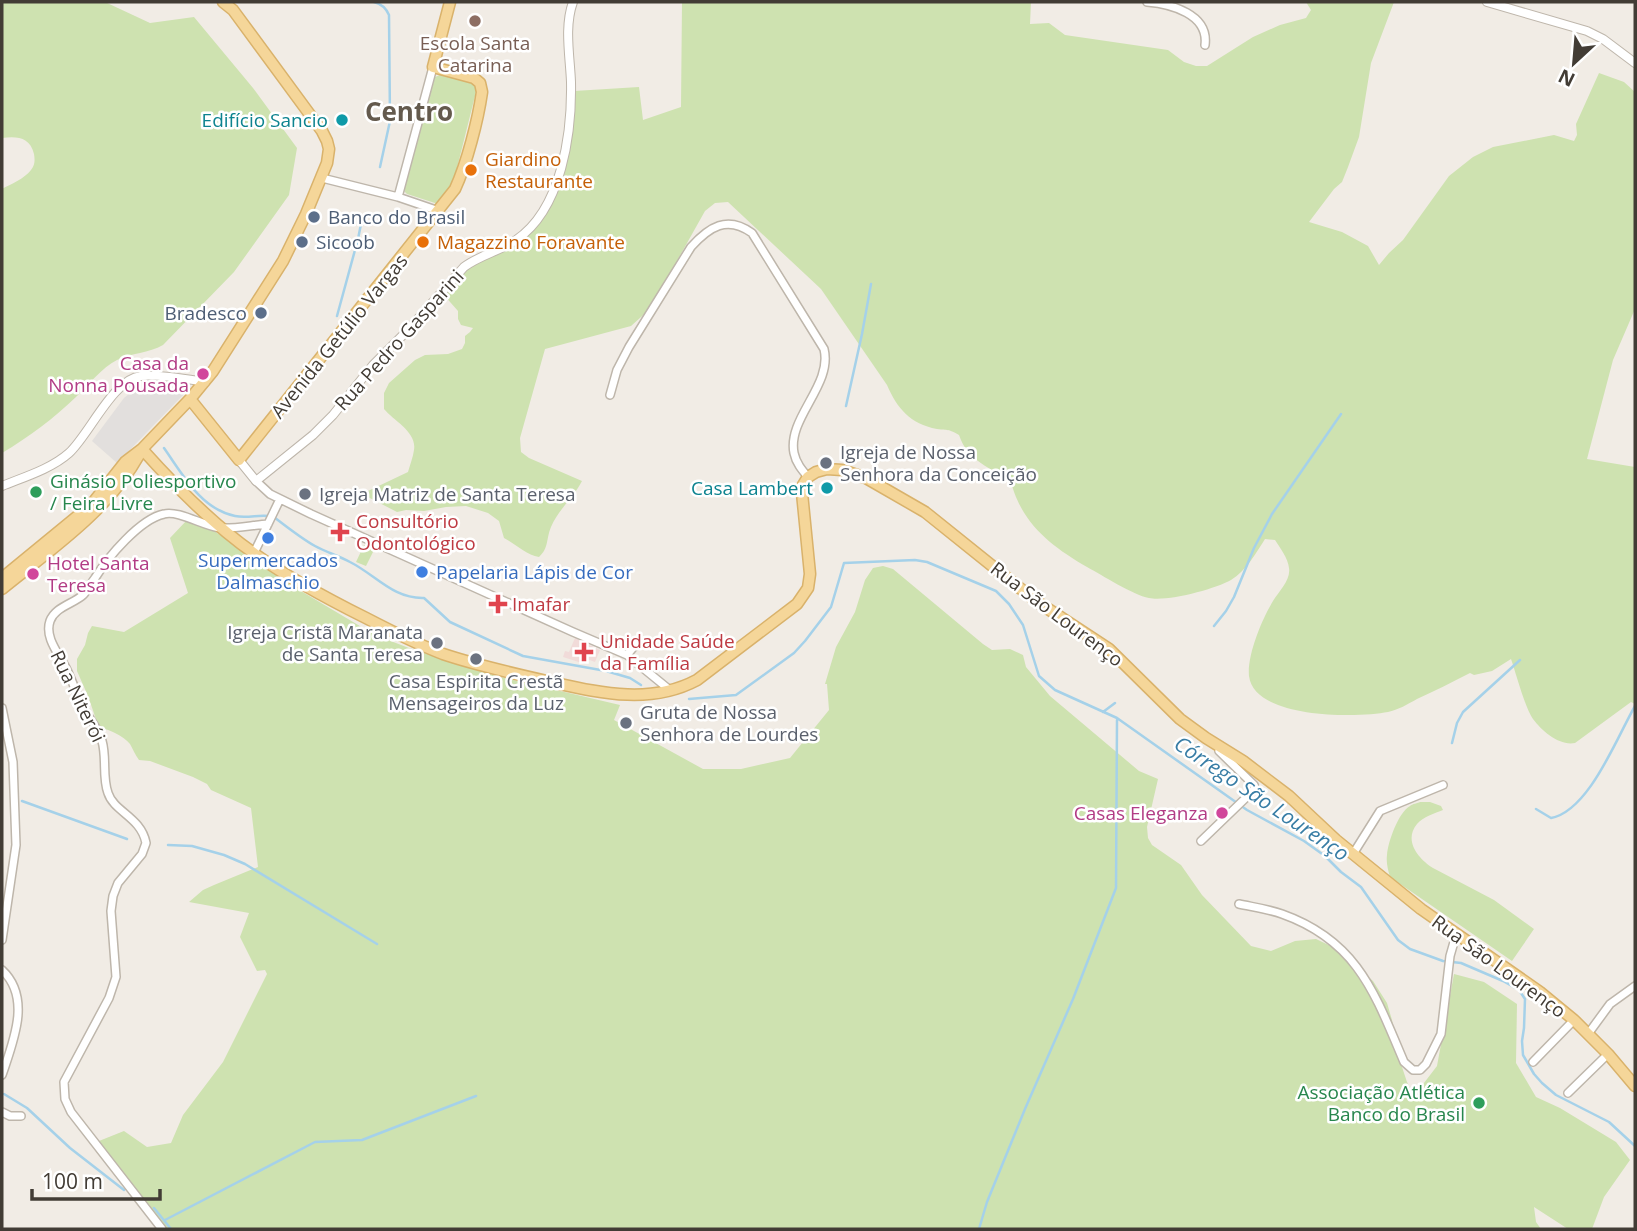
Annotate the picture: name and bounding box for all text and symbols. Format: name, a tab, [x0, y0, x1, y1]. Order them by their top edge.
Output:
marker: Escola Santa Catarina	[467, 13, 483, 29]
north arrow	[1539, 28, 1609, 98]
place label: Escola Santa Catarina	[420, 30, 530, 78]
text: N	[1554, 63, 1579, 93]
district label: Centro	[365, 93, 453, 129]
place label: Edifício Sancio	[202, 107, 328, 133]
marker: Edifício Sancio	[334, 112, 350, 128]
place label: Giardino Restaurante	[485, 146, 593, 194]
marker: Giardino Restaurante	[463, 162, 479, 178]
place label: Banco do Brasil	[328, 204, 465, 230]
marker: Banco do Brasil	[306, 209, 322, 225]
place label: Sicoob	[316, 229, 375, 255]
place label: Magazzino Foravante	[437, 229, 625, 255]
marker: Sicoob	[294, 234, 310, 250]
marker: Magazzino Foravante	[415, 234, 431, 250]
street label: Avenida Getúlio Vargas	[265, 248, 413, 424]
street label: Rua Pedro Gasparini	[329, 264, 469, 416]
place label: Bradesco	[165, 300, 247, 326]
marker: Bradesco	[253, 305, 269, 321]
place label: Casa da Nonna Pousada	[48, 350, 189, 398]
marker: Casa da Nonna Pousada	[195, 366, 211, 382]
place label: Igreja de Nossa Senhora da Conceição	[840, 439, 1037, 487]
marker: Igreja de Nossa Senhora da Conceição	[818, 455, 834, 471]
place label: Ginásio Poliesportivo / Feira Livre	[50, 468, 237, 516]
place label: Casa Lambert	[691, 475, 813, 501]
marker: Casa Lambert	[819, 480, 835, 496]
place label: Igreja Matriz de Santa Teresa	[319, 481, 575, 507]
marker: Ginásio Poliesportivo / Feira Livre	[28, 484, 44, 500]
marker: Igreja Matriz de Santa Teresa	[297, 486, 313, 502]
place label: Consultório Odontológico	[356, 508, 476, 556]
marker: Consultório Odontológico	[330, 522, 350, 542]
marker: Supermercados Dalmaschio	[260, 530, 276, 546]
place label: Supermercados Dalmaschio	[198, 547, 338, 595]
place label: Hotel Santa Teresa	[47, 550, 150, 598]
street label: Rua São Lourenço	[985, 556, 1129, 672]
place label: Papelaria Lápis de Cor	[436, 559, 633, 585]
marker: Papelaria Lápis de Cor	[414, 564, 430, 580]
marker: Hotel Santa Teresa	[25, 566, 41, 582]
place label: Imafar	[512, 591, 570, 617]
marker: Imafar	[490, 596, 506, 612]
place label: Igreja Cristã Maranata de Santa Teresa	[227, 619, 423, 667]
place label: Unidade Saúde da Família	[600, 628, 735, 676]
marker: Igreja Cristã Maranata de Santa Teresa	[429, 635, 445, 651]
marker: Unidade Saúde da Família	[574, 642, 594, 662]
street label: Rua Niterói	[45, 646, 111, 746]
marker: Casa Espirita Crestã Mensageiros da Luz	[468, 651, 484, 667]
place label: Casa Espirita Crestã Mensageiros da Luz	[388, 668, 564, 716]
place label: Gruta de Nossa Senhora de Lourdes	[640, 699, 818, 747]
marker: Gruta de Nossa Senhora de Lourdes	[618, 715, 634, 731]
water label: Córrego São Lourenço	[1169, 729, 1355, 867]
place label: Casas Eleganza	[1074, 800, 1208, 826]
marker: Casas Eleganza	[1214, 805, 1230, 821]
street label: Rua São Lourenço	[1427, 909, 1571, 1023]
place label: Associação Atlética Banco do Brasil	[1297, 1079, 1465, 1127]
marker: Associação Atlética Banco do Brasil	[1471, 1095, 1487, 1111]
scale bar	[32, 1158, 159, 1202]
text: 100 m	[42, 1167, 103, 1195]

